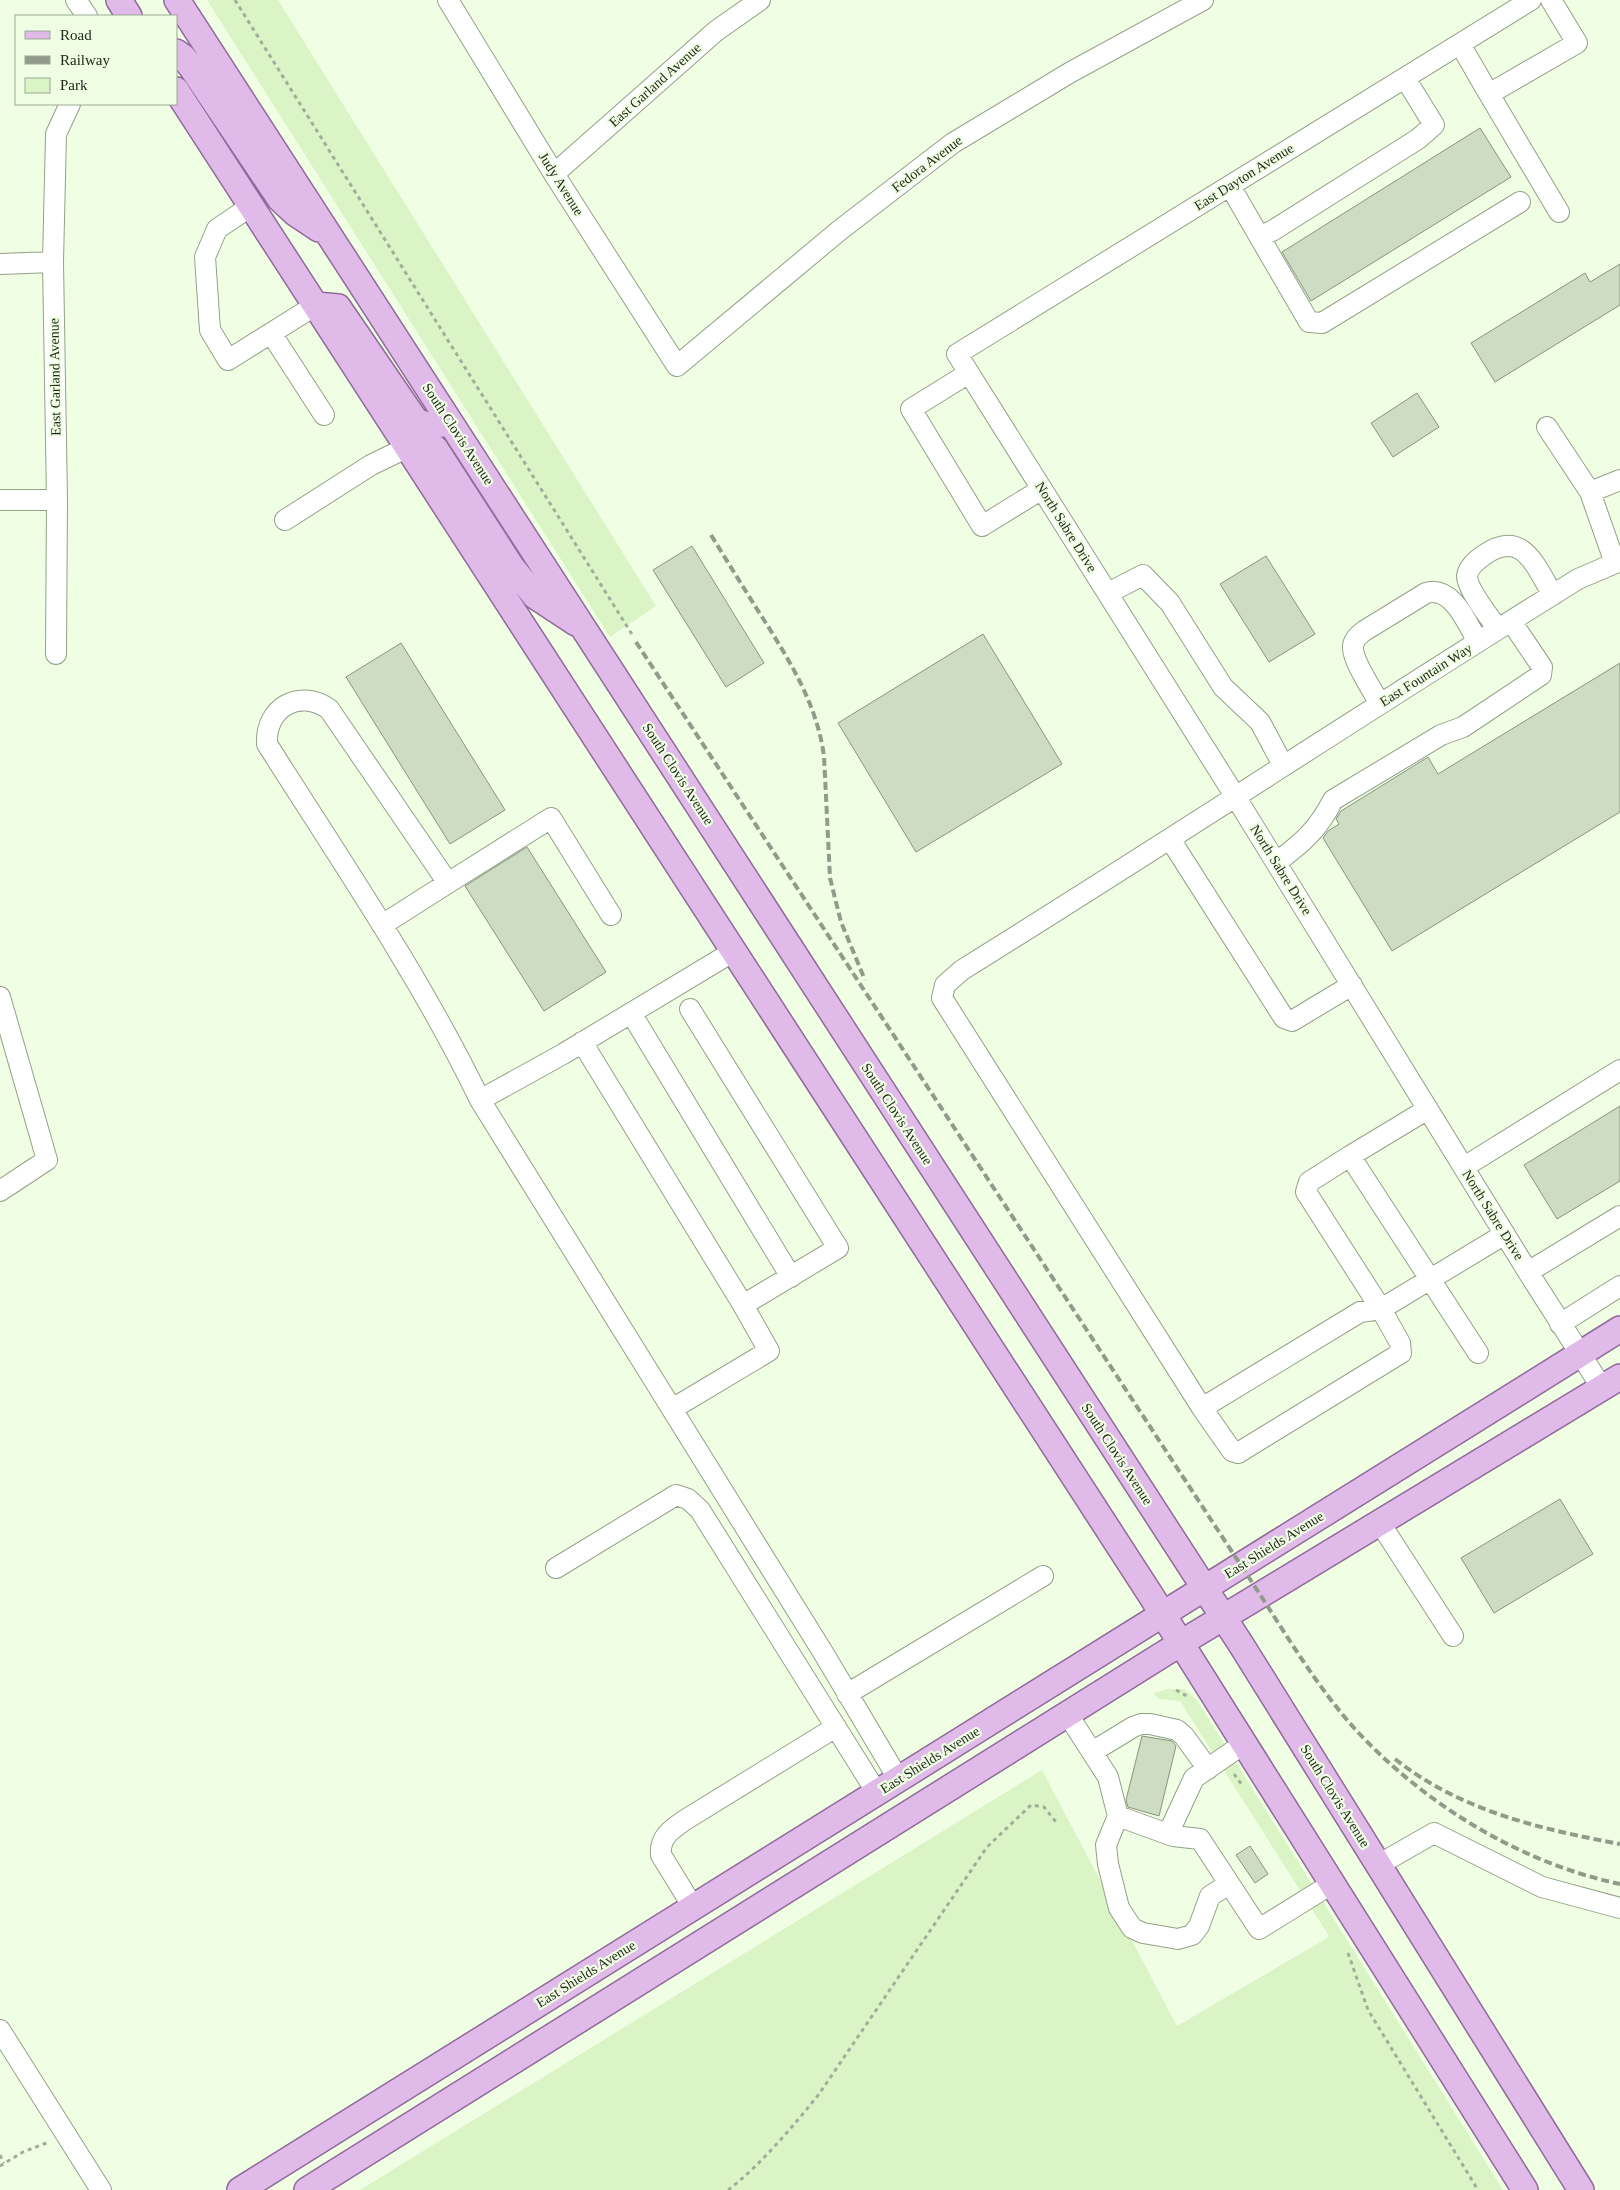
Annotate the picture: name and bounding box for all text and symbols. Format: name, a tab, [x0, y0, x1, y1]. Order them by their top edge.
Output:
legend	[15, 15, 178, 105]
text: Road	[60, 27, 92, 43]
street label: East Garland Avenue	[606, 40, 704, 130]
text: Railway	[60, 52, 110, 68]
text: Park	[60, 77, 88, 93]
street label: Fedora Avenue	[889, 133, 965, 195]
street label: East Dayton Avenue	[1192, 140, 1296, 214]
street label: Judy Avenue	[536, 150, 586, 218]
street label: East Garland Avenue	[46, 318, 64, 436]
street label: South Clovis Avenue	[420, 380, 496, 488]
street label: North Sabre Drive	[1032, 479, 1100, 575]
street label: East Fountain Way	[1377, 641, 1475, 709]
street label: South Clovis Avenue	[640, 720, 716, 828]
street label: North Sabre Drive	[1247, 822, 1315, 918]
street label: South Clovis Avenue	[859, 1060, 935, 1168]
street label: North Sabre Drive	[1459, 1167, 1527, 1263]
street label: South Clovis Avenue	[1079, 1400, 1155, 1508]
street label: East Shields Avenue	[1222, 1508, 1326, 1582]
street label: East Shields Avenue	[878, 1723, 982, 1797]
street label: South Clovis Avenue	[1297, 1742, 1373, 1850]
street label: East Shields Avenue	[534, 1937, 638, 2011]

